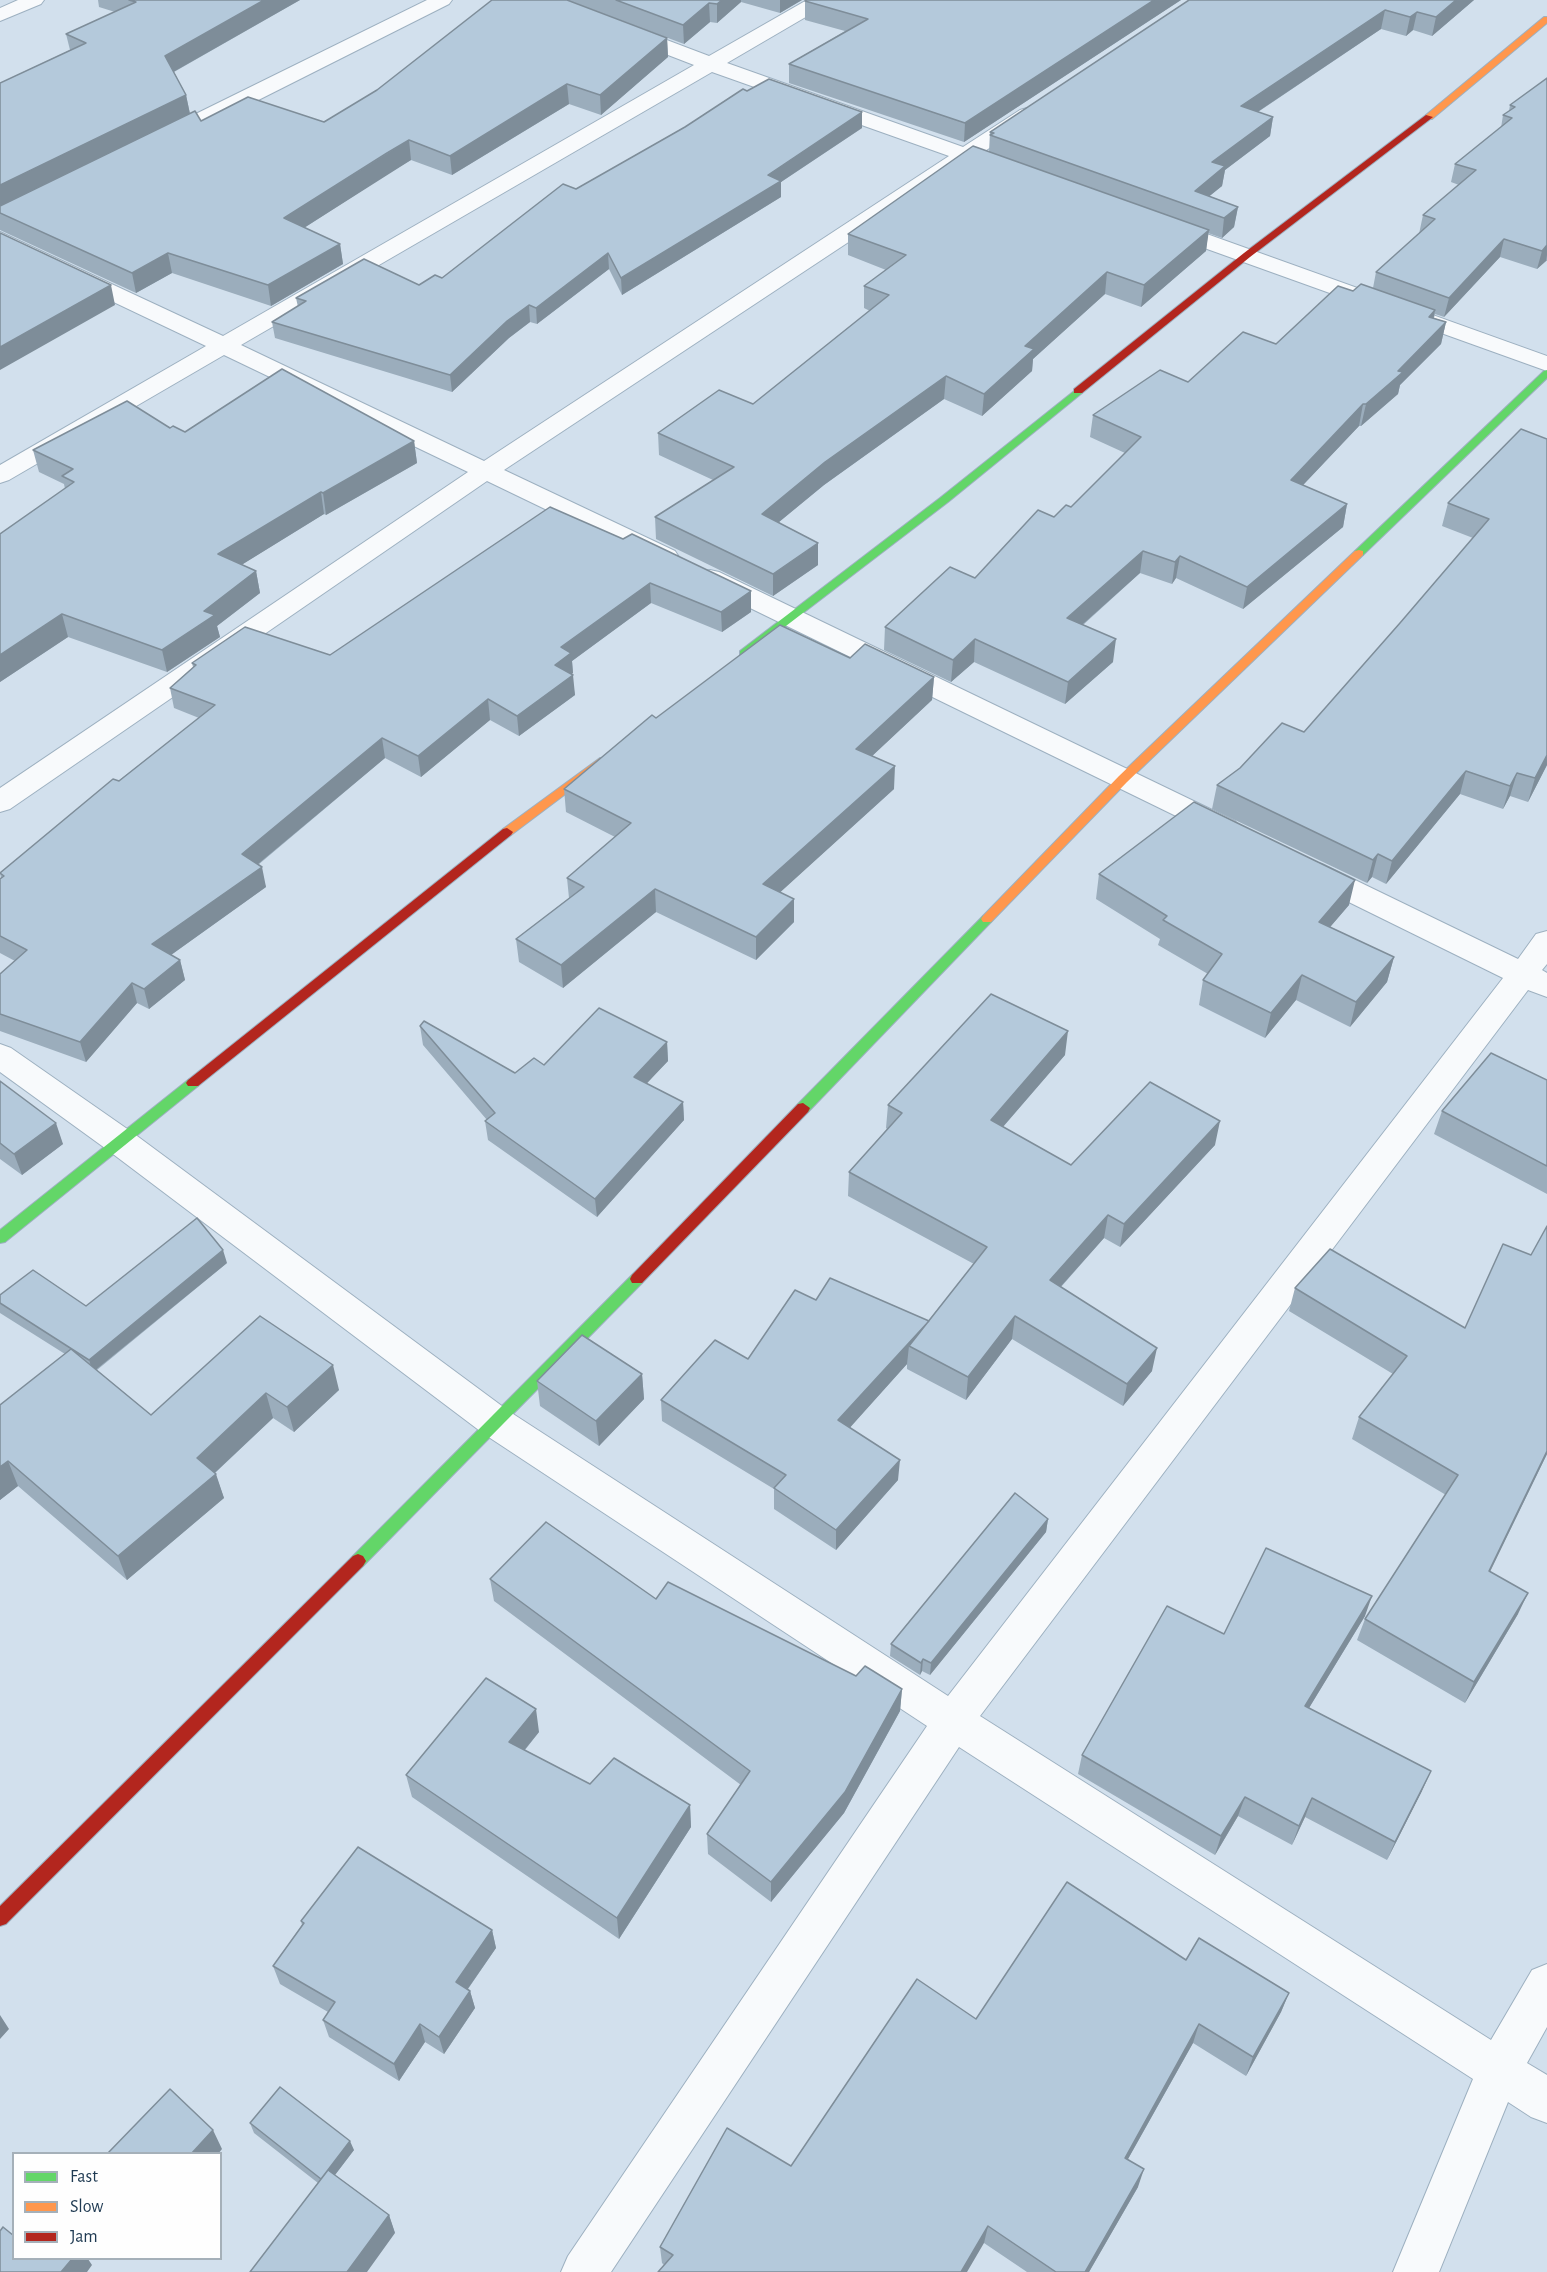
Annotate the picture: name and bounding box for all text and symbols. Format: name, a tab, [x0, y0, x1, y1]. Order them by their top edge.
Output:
legend	[12, 2152, 222, 2260]
text: Fast	[70, 2168, 98, 2186]
text: Slow	[70, 2198, 103, 2216]
text: Jam	[70, 2228, 98, 2246]

